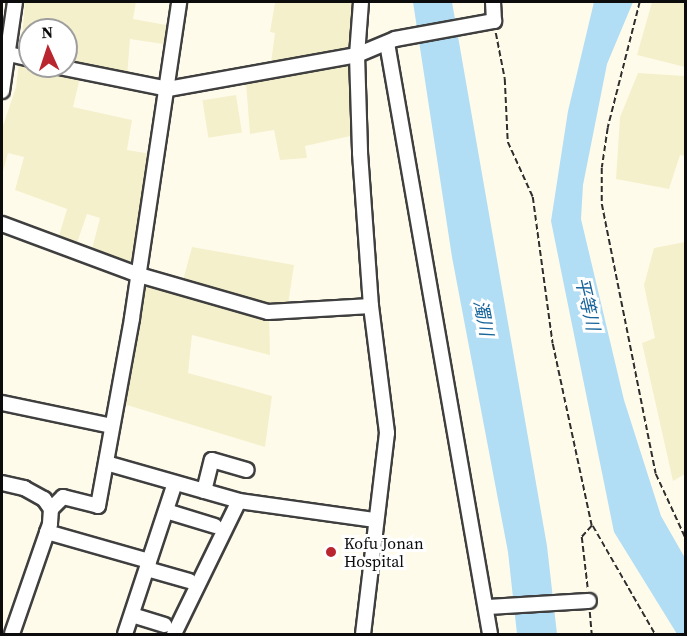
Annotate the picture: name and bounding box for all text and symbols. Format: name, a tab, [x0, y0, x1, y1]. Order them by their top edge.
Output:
north arrow	[18, 18, 78, 78]
text: N	[41, 21, 54, 43]
water label: 平等川	[570, 275, 604, 333]
water label: 濁川	[469, 298, 497, 338]
place label: Kofu Jonan Hospital	[344, 533, 424, 571]
marker: Kofu Jonan Hospital	[322, 543, 340, 561]

